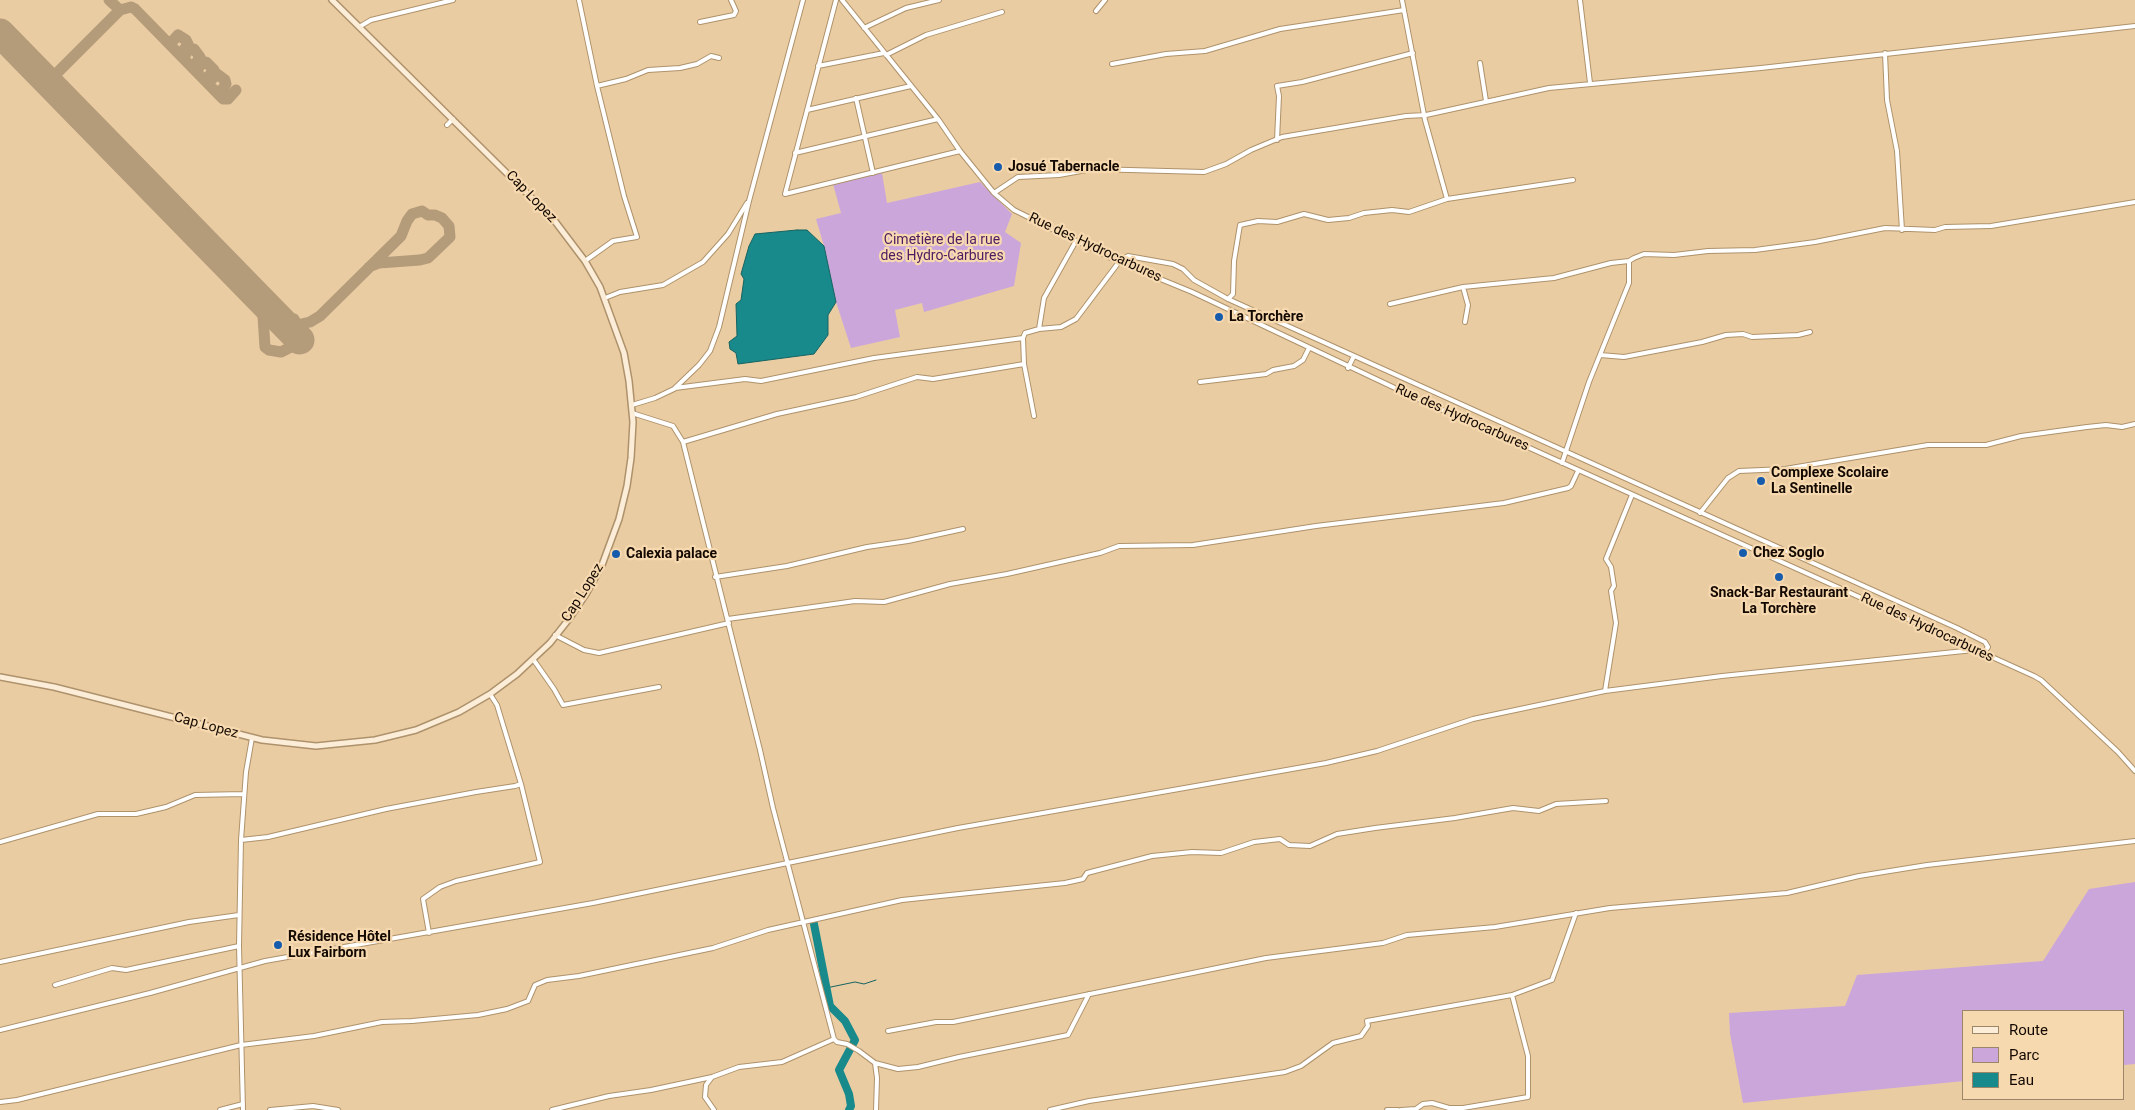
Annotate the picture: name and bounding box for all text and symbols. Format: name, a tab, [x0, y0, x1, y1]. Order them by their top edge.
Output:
place label: Josué Tabernacle	[1008, 159, 1119, 175]
marker: Josué Tabernacle	[992, 161, 1004, 173]
street label: Cap Lopez	[502, 167, 560, 227]
street label: Rue des Hydrocarbures	[1026, 210, 1164, 286]
park label: Cimetière de la rue des Hydro-Carbures	[880, 232, 1004, 264]
place label: La Torchère	[1229, 309, 1303, 325]
marker: La Torchère	[1213, 311, 1225, 323]
street label: Rue des Hydrocarbures	[1392, 381, 1532, 455]
place label: Complexe Scolaire La Sentinelle	[1771, 465, 1889, 498]
marker: Complexe Scolaire La Sentinelle	[1755, 475, 1767, 487]
place label: Chez Soglo	[1753, 545, 1824, 561]
place label: Calexia palace	[626, 546, 717, 562]
marker: Chez Soglo	[1737, 547, 1749, 559]
marker: Calexia palace	[610, 548, 622, 560]
street label: Cap Lopez	[558, 561, 608, 625]
marker: Snack-Bar Restaurant La Torchère	[1773, 571, 1785, 583]
place label: Snack-Bar Restaurant La Torchère	[1710, 585, 1848, 618]
street label: Rue des Hydrocarbures	[1858, 590, 1996, 666]
street label: Cap Lopez	[172, 709, 240, 743]
place label: Résidence Hôtel Lux Fairborn	[288, 929, 391, 962]
marker: Résidence Hôtel Lux Fairborn	[272, 939, 284, 951]
legend	[1962, 1010, 2125, 1100]
text: Route	[2009, 1021, 2048, 1039]
text: Parc	[2009, 1046, 2039, 1064]
text: Eau	[2009, 1071, 2034, 1089]

